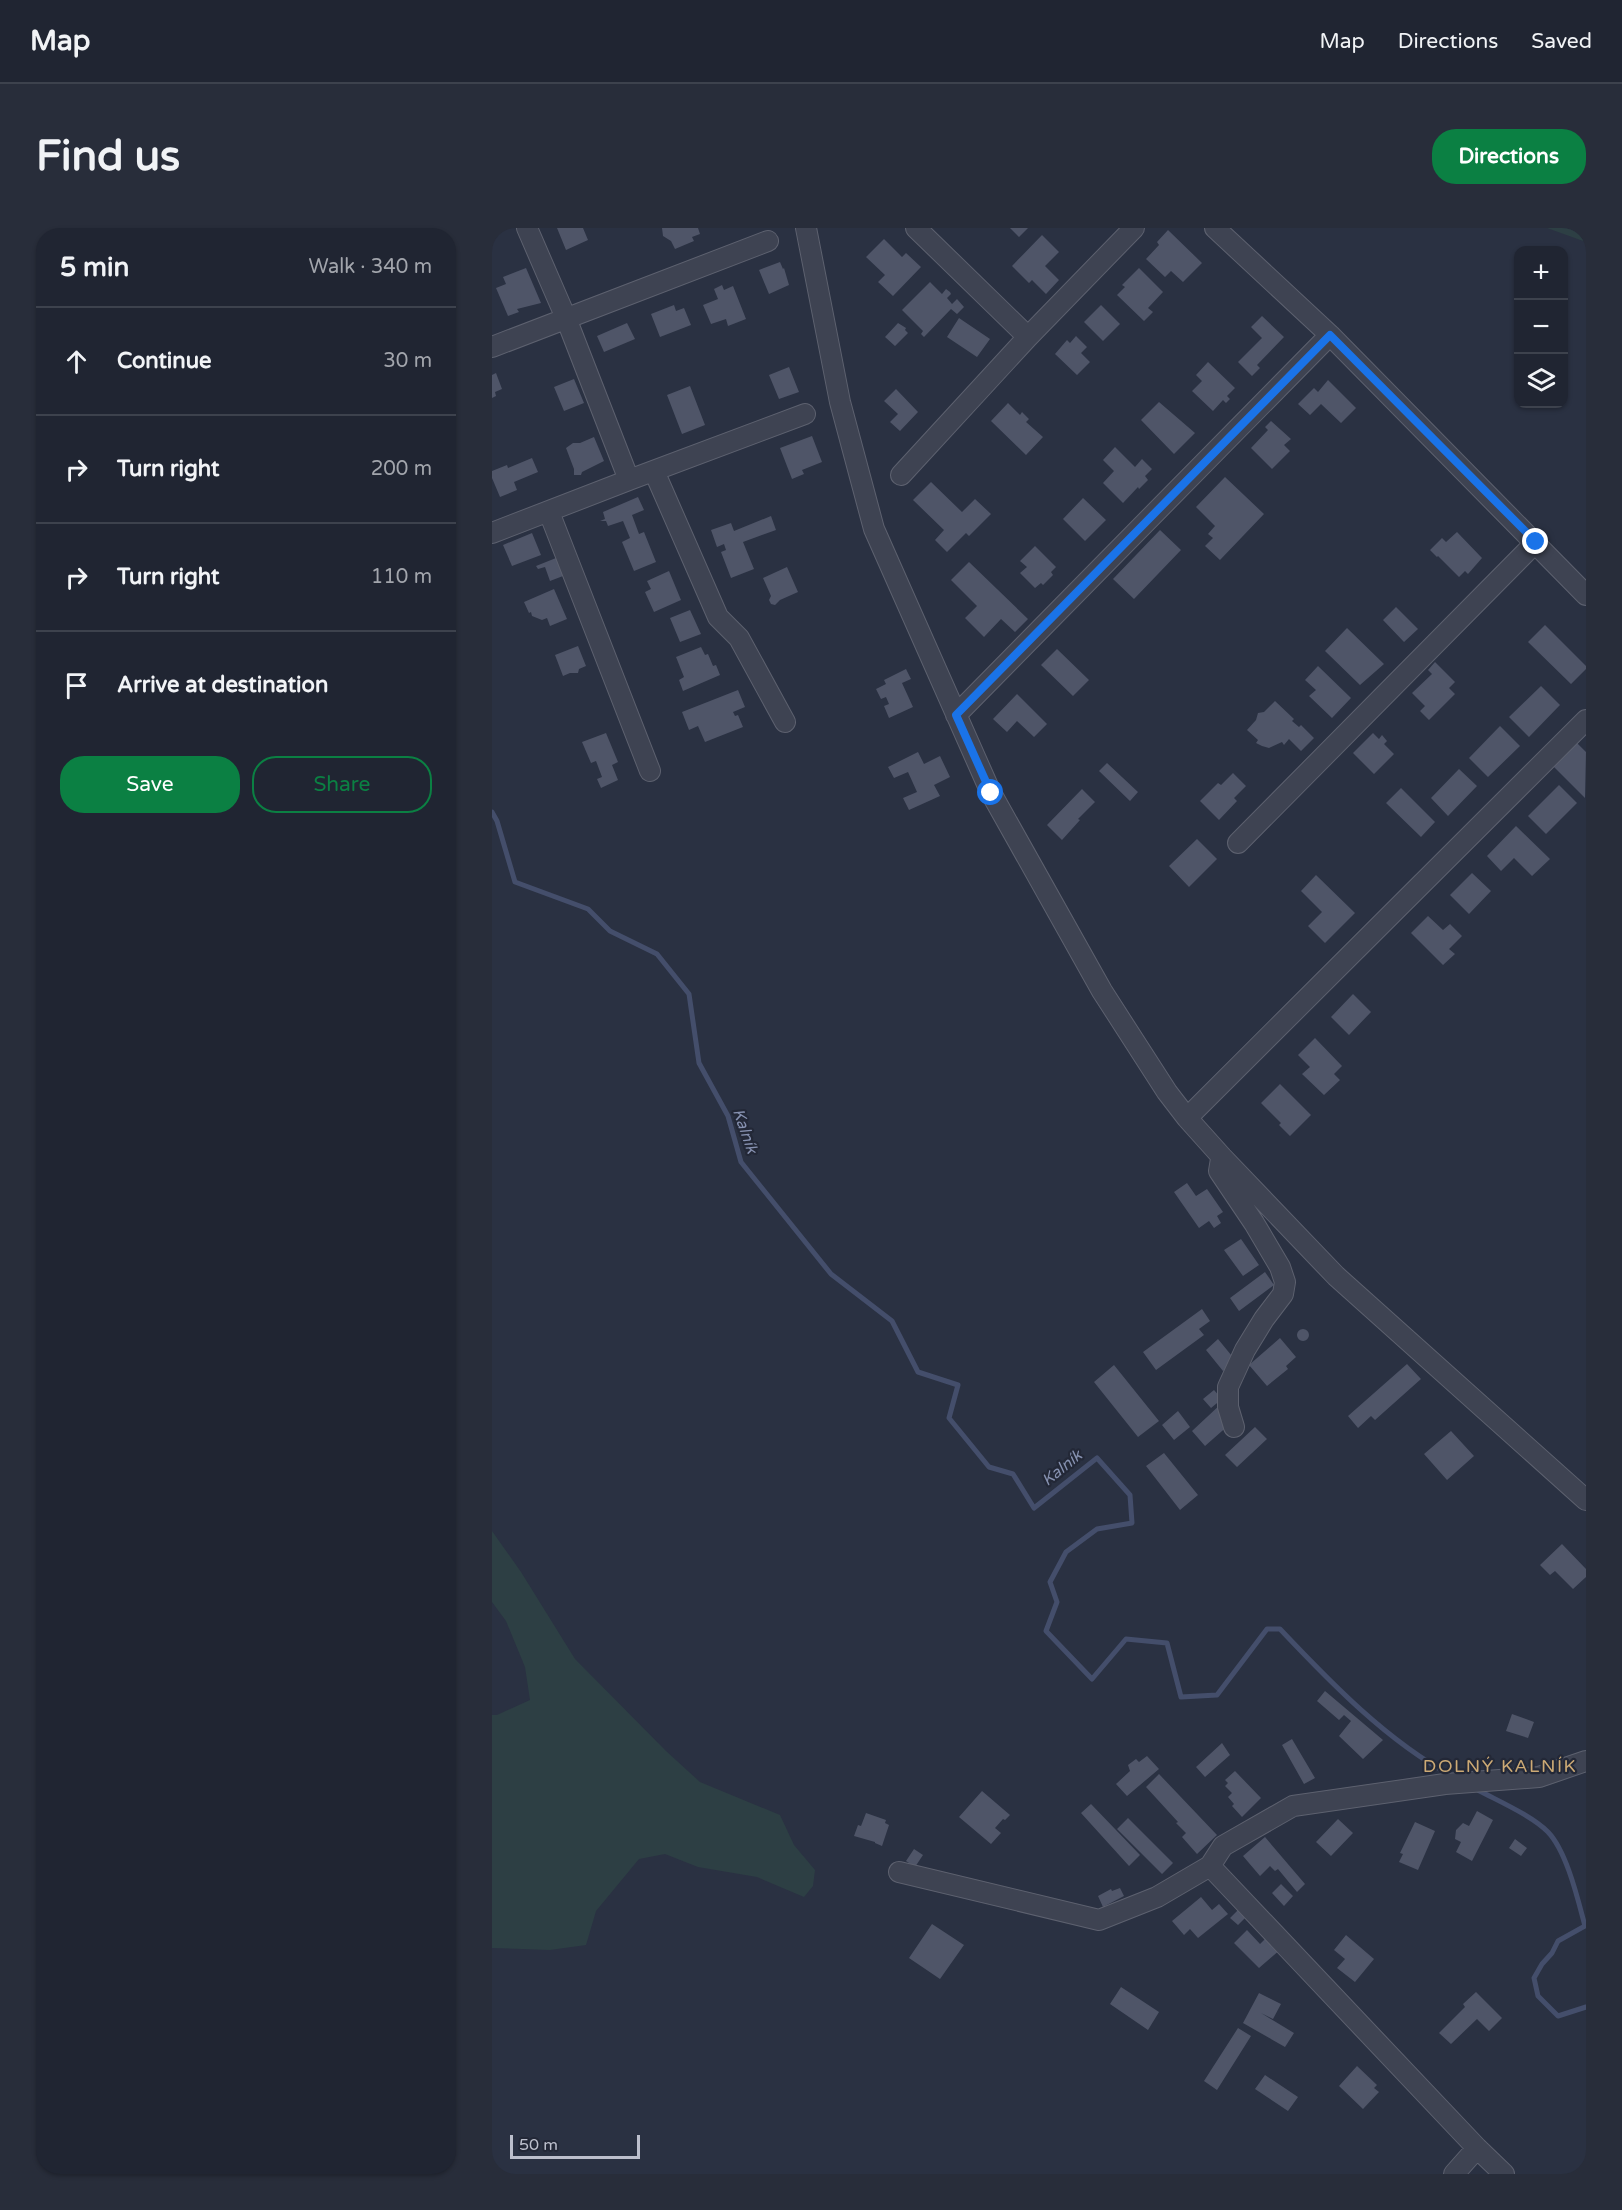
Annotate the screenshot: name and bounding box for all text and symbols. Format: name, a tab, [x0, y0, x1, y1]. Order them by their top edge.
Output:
text: Map	[30, 24, 90, 58]
text: Map	[1319, 29, 1365, 54]
text: Directions	[1398, 29, 1498, 54]
text: Saved	[1531, 29, 1592, 54]
button: Directions	[1432, 129, 1586, 184]
text: Find us	[36, 131, 180, 182]
map controls	[1514, 246, 1568, 408]
button: +	[1514, 246, 1568, 300]
text: 5 min	[60, 252, 129, 283]
text: Walk · 340 m	[309, 255, 432, 279]
button: −	[1514, 300, 1568, 354]
icon: ahead	[60, 345, 93, 378]
text: Continue	[117, 348, 212, 374]
text: 30 m	[383, 349, 432, 373]
button: layers	[1514, 354, 1568, 408]
icon: right	[60, 453, 93, 486]
text: Turn right	[117, 456, 219, 482]
text: 200 m	[371, 457, 432, 481]
route end	[1522, 528, 1548, 554]
icon: right	[60, 561, 93, 594]
text: Turn right	[117, 564, 219, 590]
text: 110 m	[371, 565, 432, 589]
icon: arrive	[60, 669, 93, 702]
text: Arrive at destination	[117, 672, 328, 698]
button: Save	[60, 756, 240, 813]
button: Share	[252, 756, 432, 813]
route start	[977, 779, 1003, 805]
water label: Kalník	[728, 1106, 762, 1157]
water label: Kalník	[1038, 1445, 1087, 1490]
district label: DOLNÝ KALNÍK	[1423, 1755, 1577, 1777]
scale bar	[510, 2132, 640, 2160]
text: 50 m	[519, 2135, 558, 2155]

